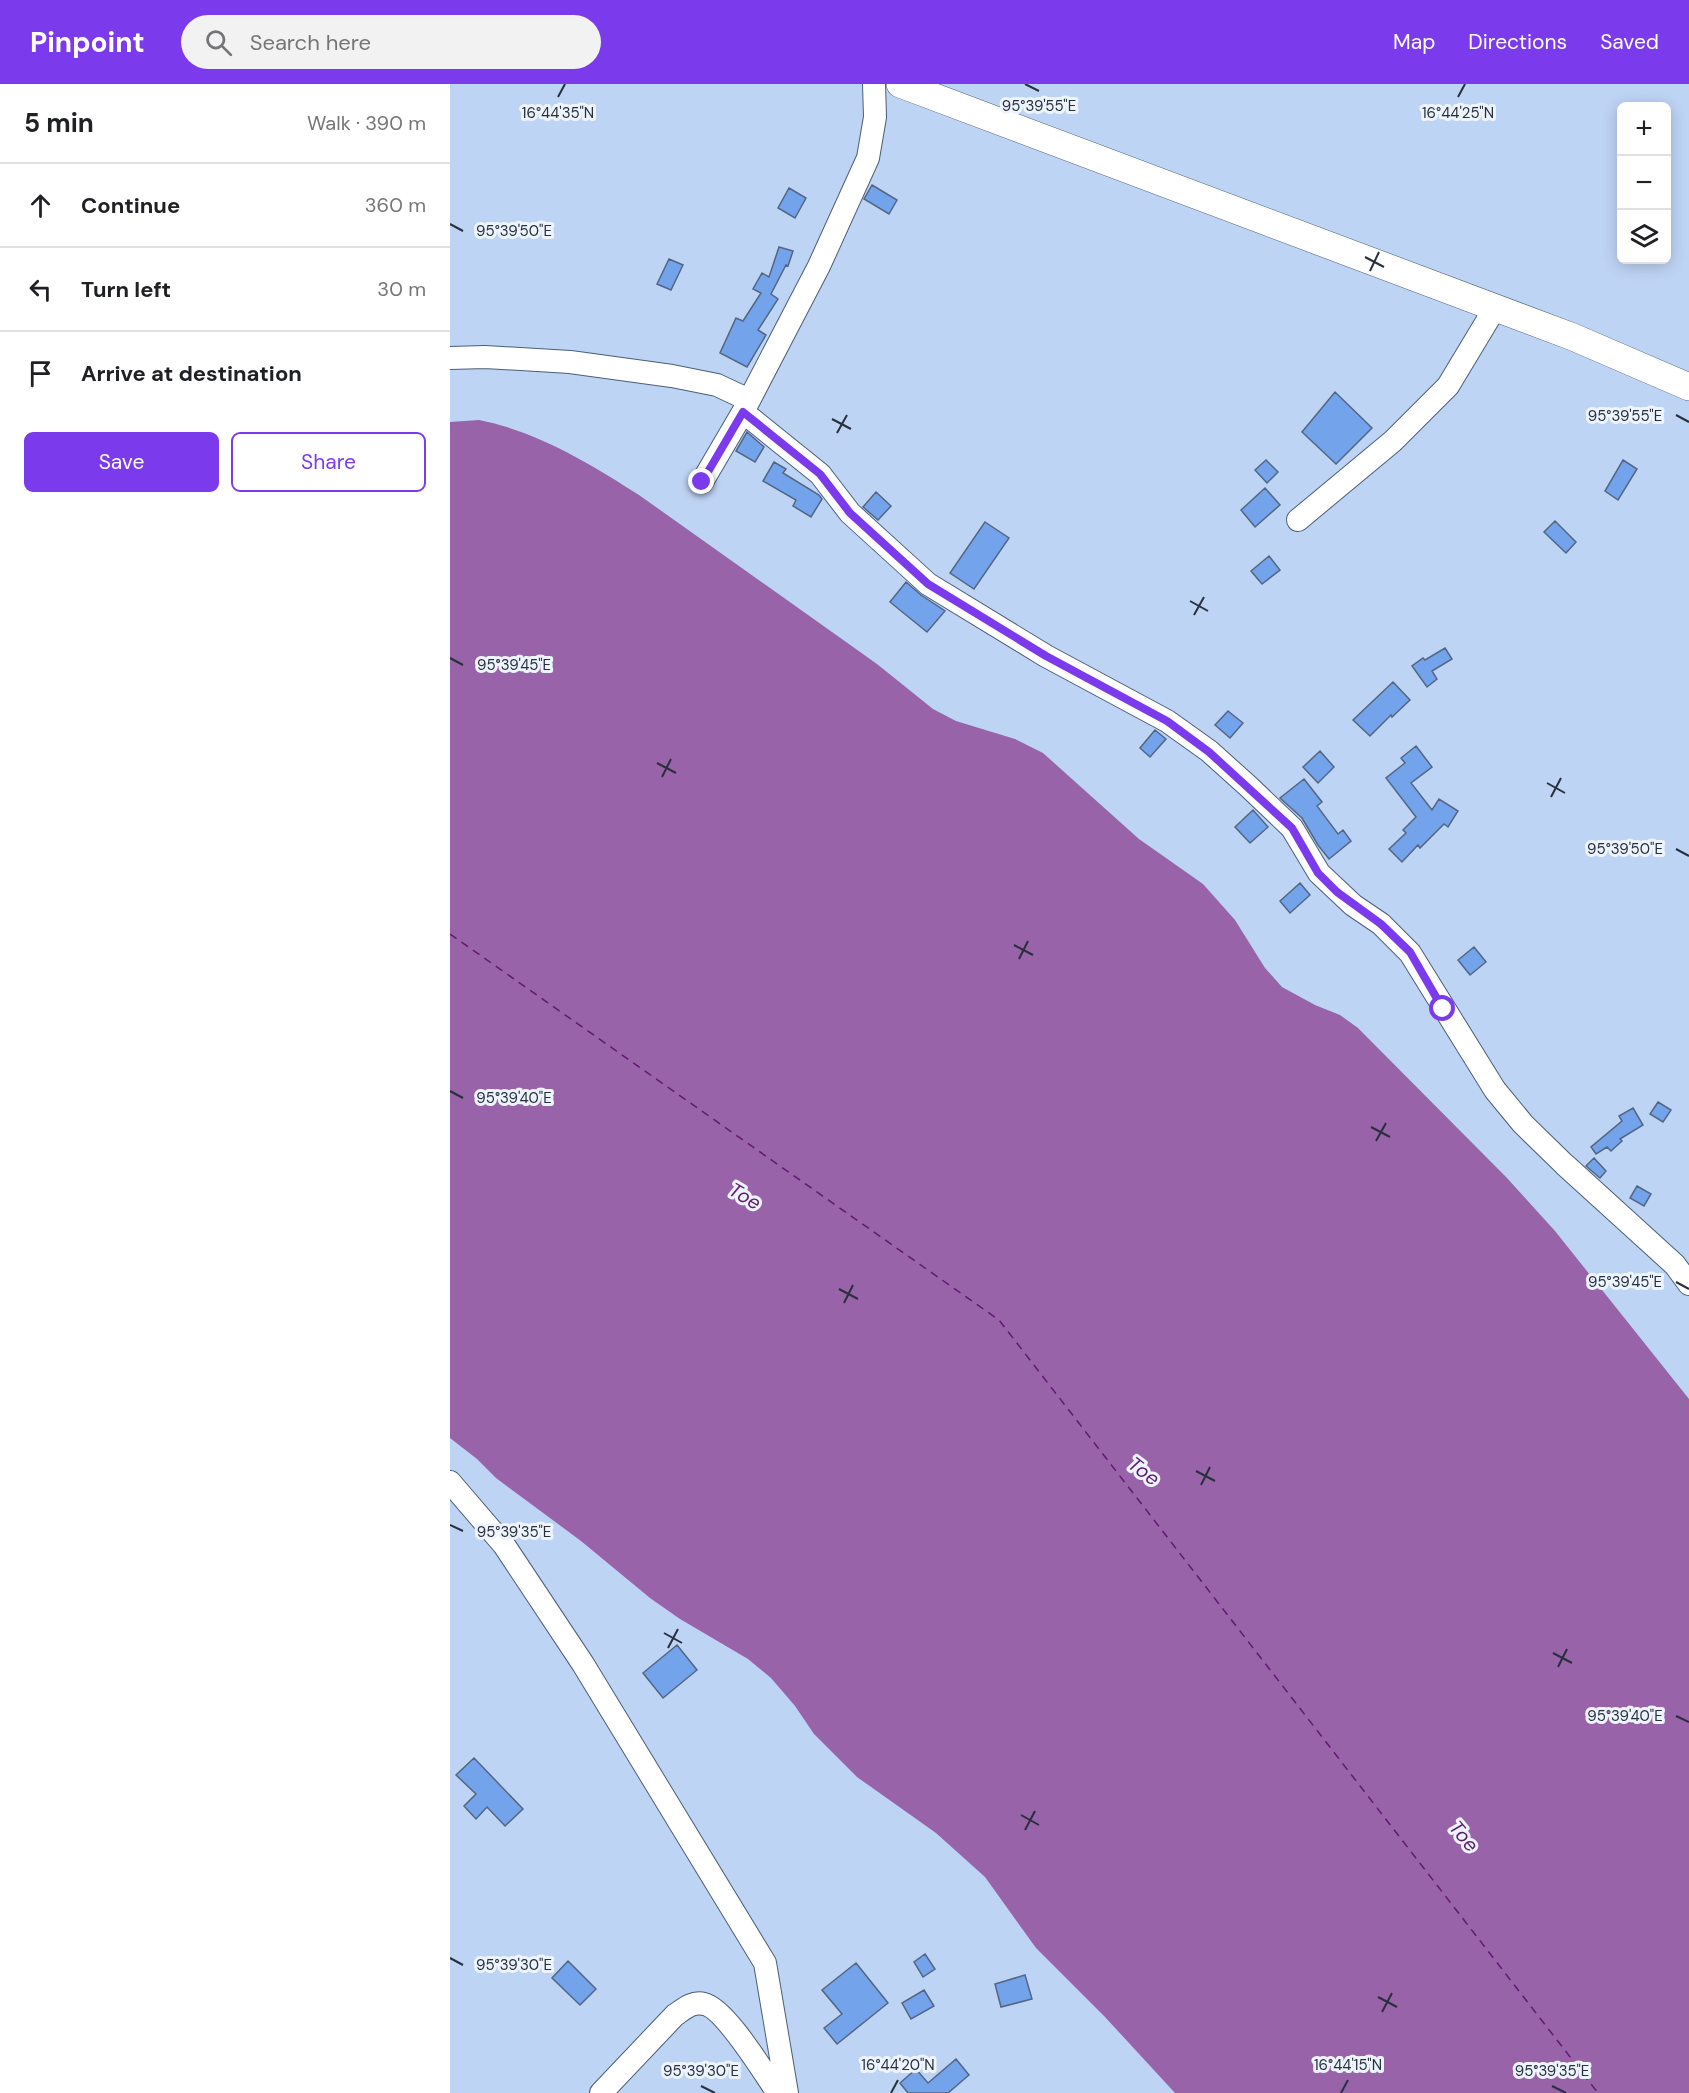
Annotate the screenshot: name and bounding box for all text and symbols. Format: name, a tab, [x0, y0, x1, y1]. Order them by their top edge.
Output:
search box	[181, 15, 601, 69]
text: Pinpoint	[30, 24, 145, 61]
icon: search	[202, 26, 235, 59]
text: Search here	[250, 28, 371, 57]
text: Map	[1393, 28, 1435, 56]
text: Directions	[1468, 28, 1567, 56]
text: Saved	[1600, 28, 1659, 56]
text: 95°39'55"E	[1002, 96, 1076, 116]
map controls	[1617, 102, 1671, 264]
button: +	[1617, 102, 1671, 156]
text: 16°44'35"N	[522, 103, 594, 123]
text: 16°44'25"N	[1422, 103, 1494, 123]
text: 5 min	[24, 106, 94, 140]
text: Walk · 390 m	[307, 110, 426, 136]
button: −	[1617, 156, 1671, 210]
icon: ahead	[24, 189, 57, 222]
text: Continue	[81, 191, 180, 220]
text: 360 m	[365, 192, 426, 218]
button: layers	[1617, 210, 1671, 264]
text: 95°39'50"E	[476, 221, 552, 241]
icon: left	[24, 273, 57, 306]
text: Turn left	[81, 275, 171, 304]
text: 30 m	[377, 276, 426, 302]
icon: arrive	[24, 357, 57, 390]
text: Arrive at destination	[81, 359, 302, 388]
text: 95°39'55"E	[1588, 406, 1662, 426]
button: Save	[24, 432, 219, 492]
button: Share	[231, 432, 426, 492]
route end	[688, 468, 714, 494]
text: 95°39'45"E	[477, 655, 551, 675]
text: 95°39'50"E	[1587, 839, 1663, 859]
route start	[1429, 995, 1455, 1021]
text: 95°39'40"E	[476, 1088, 552, 1108]
water label: Toe	[724, 1176, 766, 1216]
text: 95°39'45"E	[1588, 1272, 1662, 1292]
water label: Toe	[1123, 1451, 1165, 1491]
text: 95°39'35"E	[477, 1522, 551, 1542]
text: 95°39'40"E	[1587, 1706, 1663, 1726]
water label: Toe	[1443, 1815, 1485, 1857]
text: 95°39'30"E	[476, 1955, 552, 1975]
text: 16°44'20"N	[861, 2055, 935, 2075]
text: 16°44'15"N	[1314, 2055, 1382, 2075]
text: 95°39'30"E	[663, 2061, 739, 2081]
text: 95°39'35"E	[1515, 2061, 1589, 2081]

